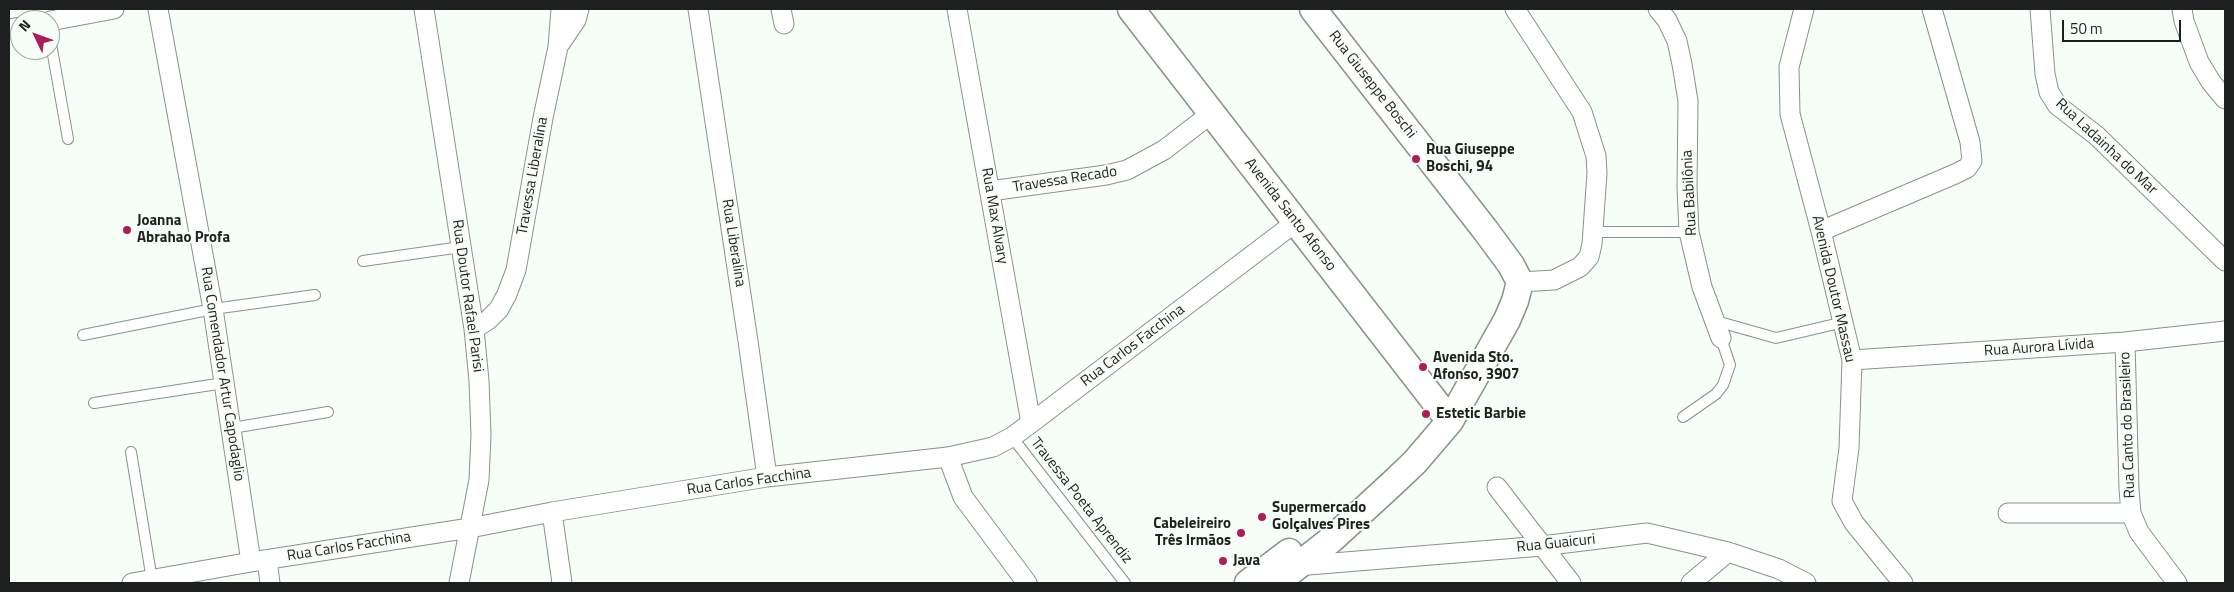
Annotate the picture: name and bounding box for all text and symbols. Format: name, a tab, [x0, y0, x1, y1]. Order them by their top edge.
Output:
north arrow	[10, 10, 60, 60]
scale bar	[2064, 10, 2183, 42]
text: N	[13, 15, 35, 36]
text: 50 m	[2070, 17, 2103, 40]
street label: Rua Giuseppe Boschi	[1324, 28, 1420, 142]
street label: Rua Ladainha do Mar	[2051, 95, 2161, 199]
street label: Travessa Liberalina	[514, 116, 552, 236]
place label: Rua Giuseppe Boschi, 94	[1426, 141, 1515, 176]
street label: Rua Babilônia	[1679, 150, 1701, 236]
marker: Rua Giuseppe Boschi, 94	[1410, 153, 1422, 165]
street label: Avenida Santo Afonso	[1240, 155, 1340, 275]
street label: Travessa Recado	[1012, 163, 1118, 197]
street label: Rua Max Alvary	[977, 166, 1011, 266]
street label: Rua Liberalina	[717, 198, 749, 288]
place label: Joanna Abrahao Profa	[137, 212, 230, 247]
street label: Avenida Doutor Massau	[1807, 214, 1859, 364]
street label: Rua Doutor Rafael Parisi	[447, 219, 487, 373]
marker: Joanna Abrahao Profa	[121, 224, 133, 236]
street label: Rua Comendador Artur Capodaglio	[196, 265, 248, 483]
street label: Rua Carlos Facchina	[1078, 301, 1188, 391]
street label: Rua Aurora Lívida	[1983, 335, 2095, 361]
place label: Avenida Sto. Afonso, 3907	[1433, 349, 1519, 384]
street label: Rua Canto do Brasileiro	[2116, 351, 2140, 499]
marker: Avenida Sto. Afonso, 3907	[1417, 361, 1429, 373]
place label: Estetic Barbie	[1436, 405, 1526, 423]
marker: Estetic Barbie	[1420, 408, 1432, 420]
street label: Travessa Poeta Aprendiz	[1026, 435, 1136, 567]
street label: Rua Carlos Facchina	[686, 464, 812, 500]
place label: Supermercado Golçalves Pires	[1272, 499, 1370, 534]
marker: Supermercado Golçalves Pires	[1256, 511, 1268, 523]
place label: Cabeleireiro Três Irmãos	[1153, 515, 1231, 550]
marker: Cabeleireiro Três Irmãos	[1235, 527, 1247, 539]
street label: Rua Carlos Facchina	[286, 528, 412, 566]
street label: Rua Guaicuri	[1516, 531, 1596, 557]
place label: Java	[1233, 552, 1260, 570]
marker: Java	[1217, 555, 1229, 567]

